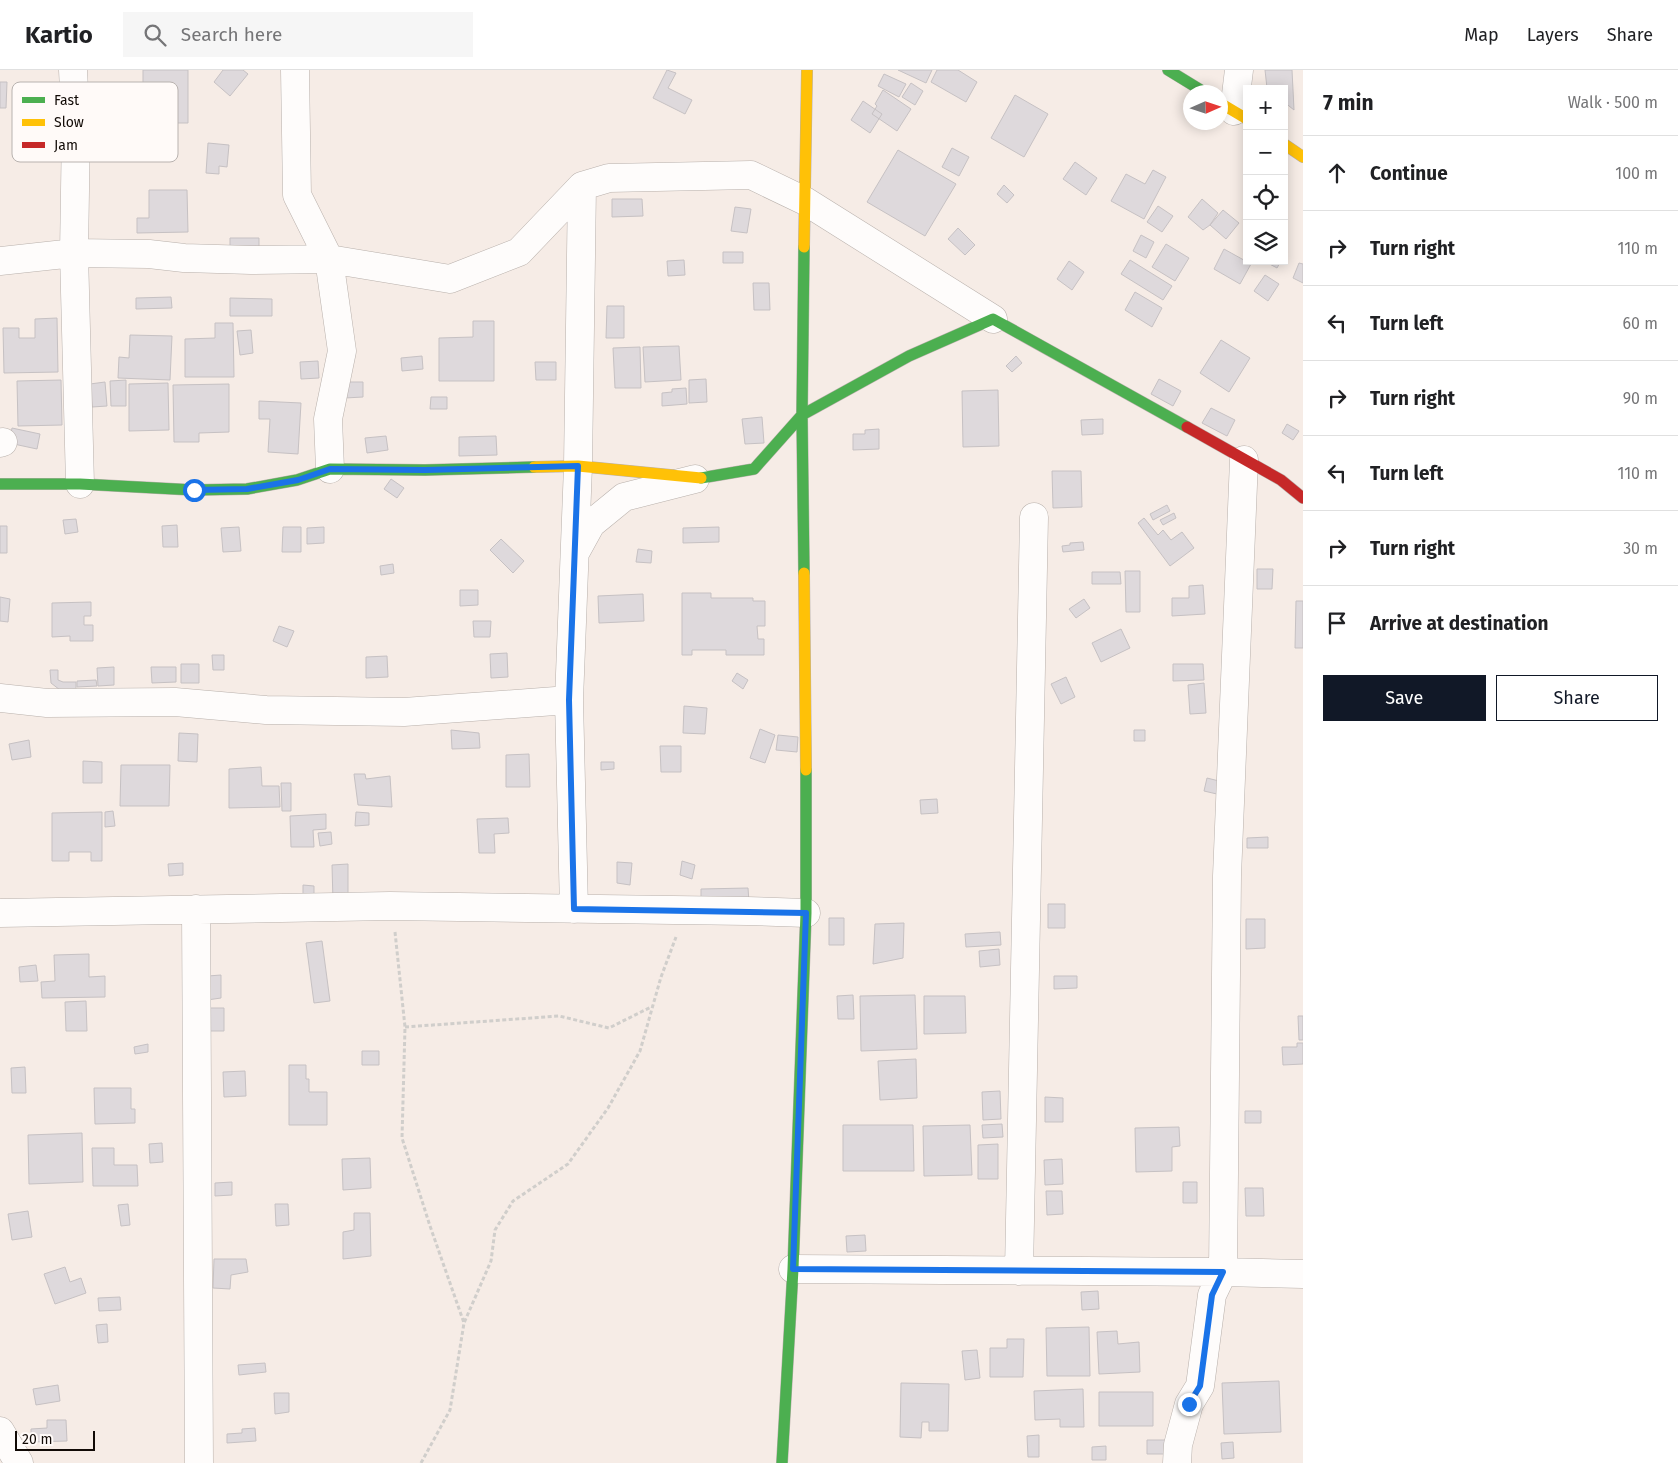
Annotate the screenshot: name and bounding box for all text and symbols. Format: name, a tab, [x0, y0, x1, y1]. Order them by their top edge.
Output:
search box	[123, 12, 473, 57]
text: Kartio	[25, 21, 93, 49]
icon: search	[141, 21, 169, 49]
text: Search here	[181, 23, 282, 46]
text: Map	[1464, 24, 1499, 46]
text: Layers	[1527, 24, 1579, 46]
text: Share	[1607, 24, 1653, 46]
legend	[12, 82, 178, 162]
north arrow	[1183, 85, 1228, 130]
map controls	[1243, 85, 1288, 265]
button: +	[1243, 85, 1288, 130]
text: 7 min	[1323, 90, 1374, 116]
text: Fast	[54, 92, 80, 109]
text: Walk · 500 m	[1568, 93, 1658, 112]
text: Slow	[54, 114, 84, 131]
button: −	[1243, 130, 1288, 175]
text: Jam	[54, 137, 78, 154]
icon: ahead	[1323, 159, 1351, 187]
text: Continue	[1370, 162, 1448, 185]
text: 100 m	[1615, 164, 1658, 183]
button: locate	[1243, 175, 1288, 220]
button: layers	[1243, 220, 1288, 265]
icon: right	[1323, 234, 1351, 262]
text: Turn right	[1370, 237, 1455, 260]
text: 110 m	[1617, 239, 1658, 258]
icon: left	[1323, 309, 1351, 337]
text: Turn left	[1370, 312, 1444, 335]
text: 60 m	[1623, 314, 1658, 333]
icon: right	[1323, 384, 1351, 412]
text: Turn right	[1370, 387, 1455, 410]
text: 90 m	[1623, 389, 1658, 408]
icon: left	[1323, 459, 1351, 487]
text: Turn left	[1370, 462, 1444, 485]
text: 110 m	[1617, 464, 1658, 483]
route start	[183, 479, 206, 502]
icon: right	[1323, 534, 1351, 562]
text: Turn right	[1370, 537, 1455, 560]
text: 30 m	[1623, 539, 1658, 558]
icon: arrive	[1323, 609, 1351, 637]
text: Arrive at destination	[1370, 612, 1549, 635]
button: Save	[1323, 675, 1486, 721]
button: Share	[1496, 675, 1658, 721]
route end	[1178, 1393, 1201, 1416]
scale bar	[15, 1428, 95, 1451]
text: 20 m	[22, 1431, 52, 1448]

